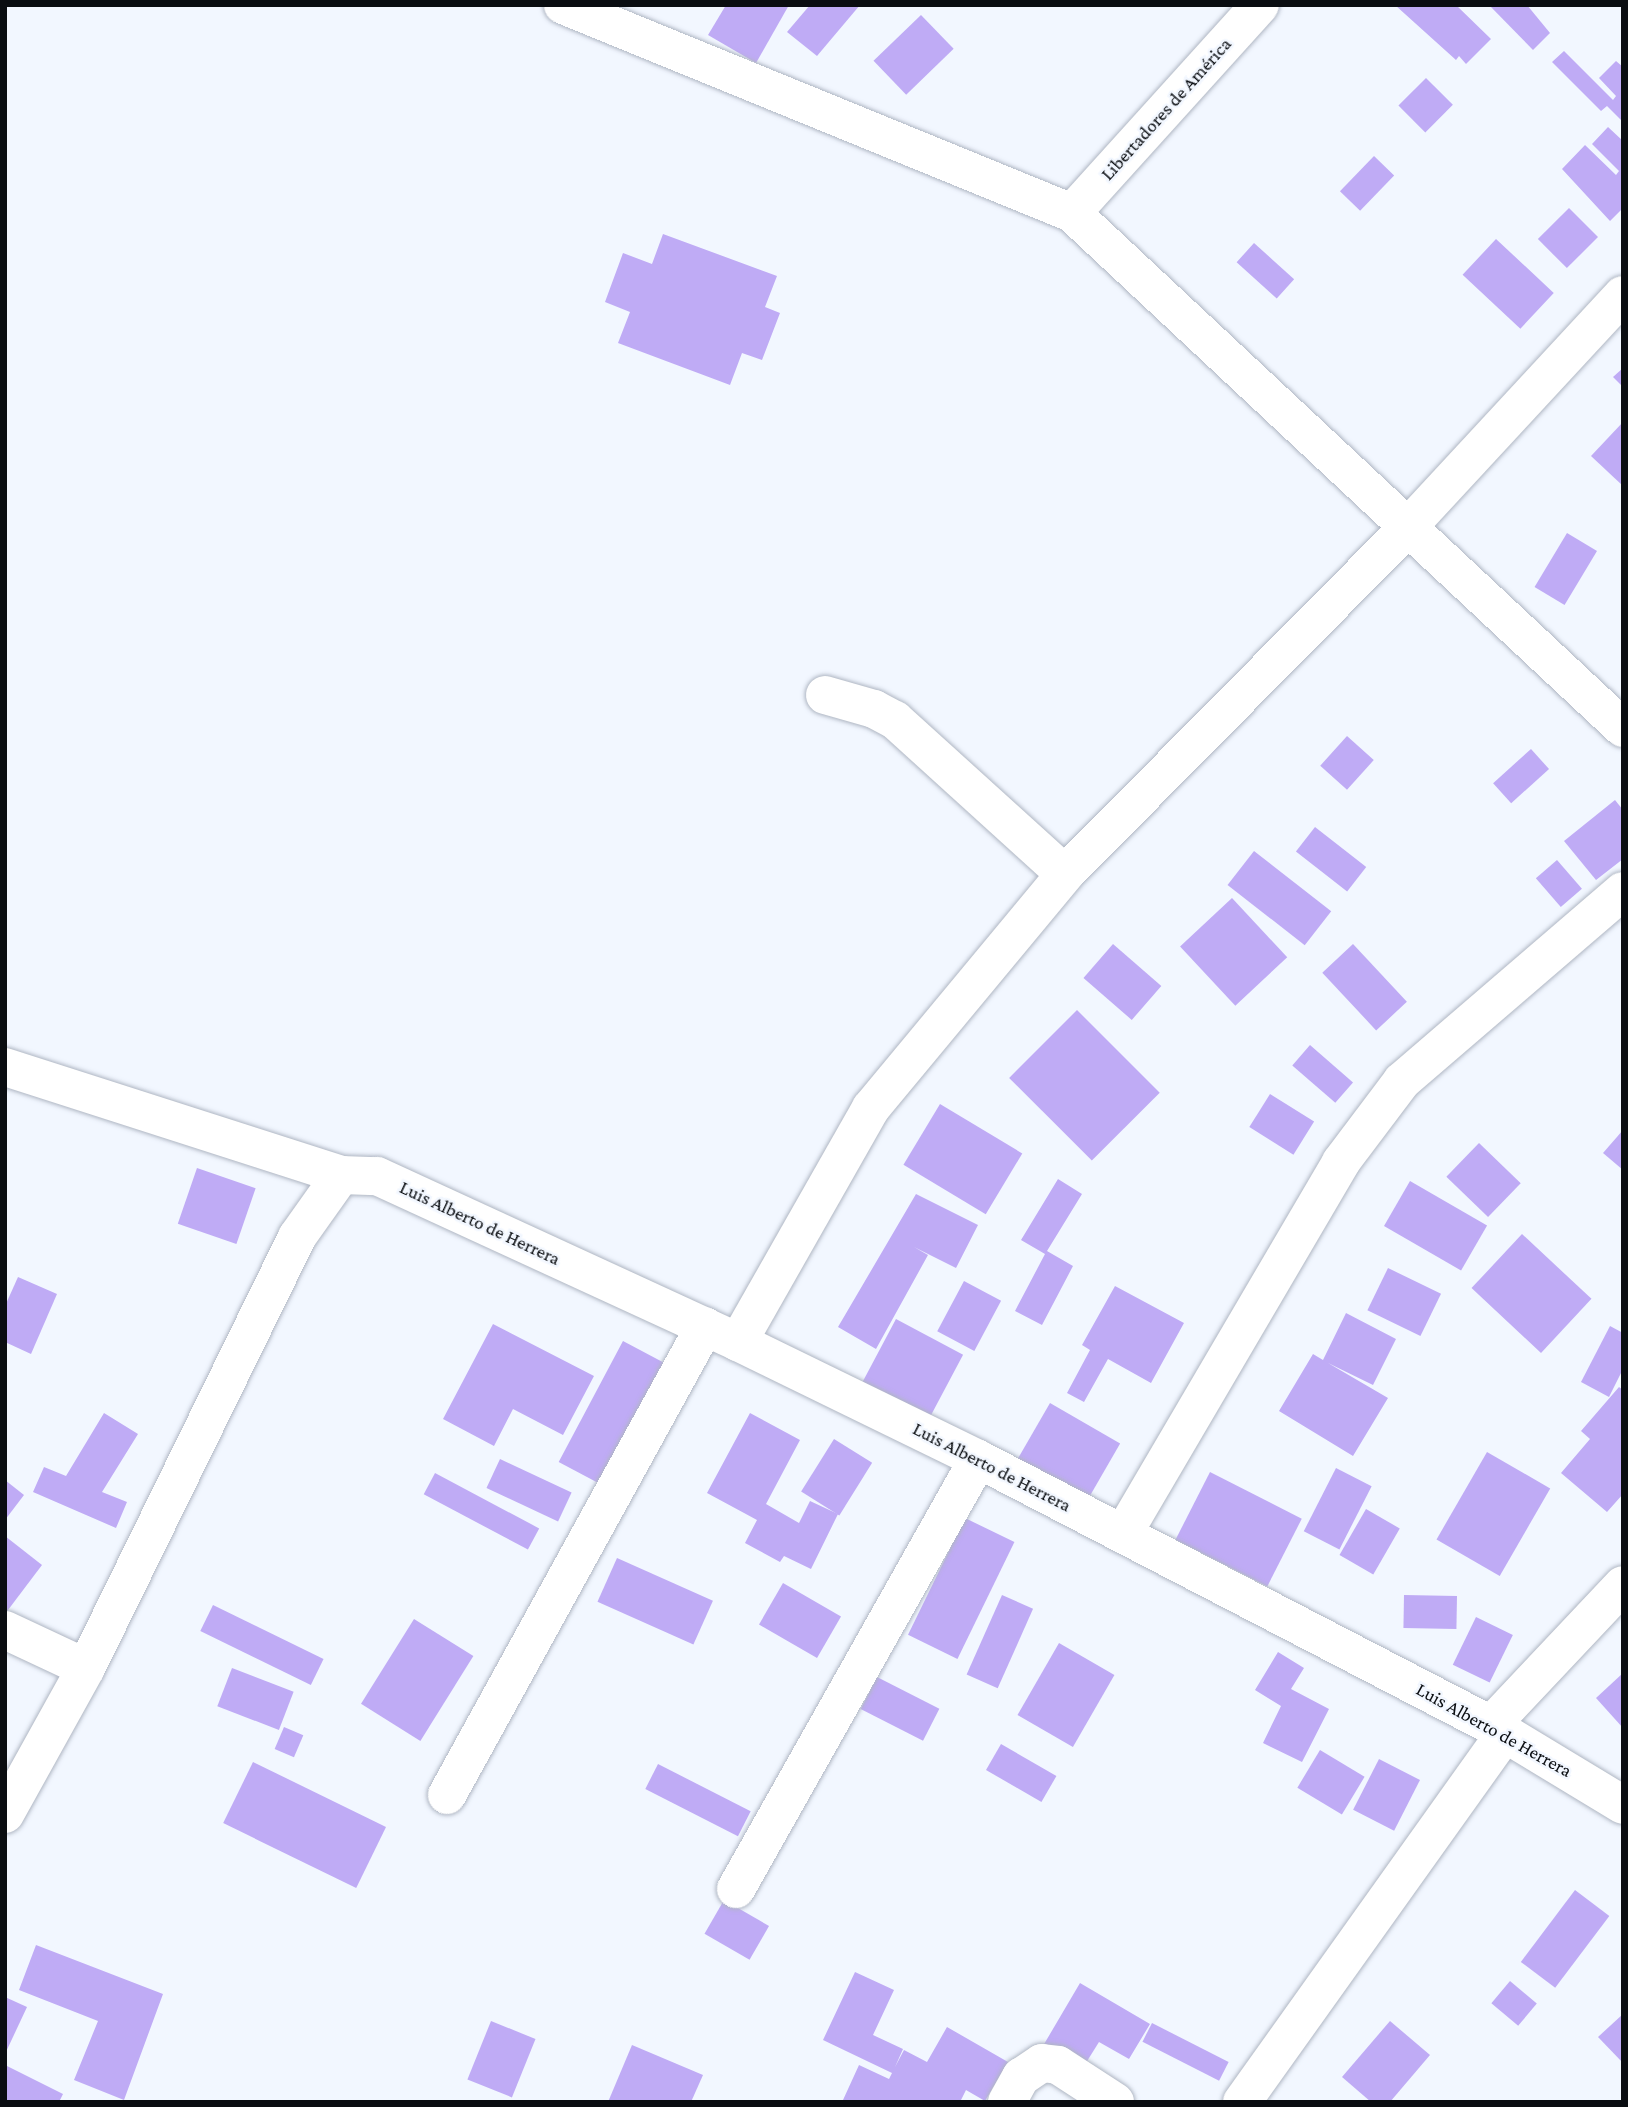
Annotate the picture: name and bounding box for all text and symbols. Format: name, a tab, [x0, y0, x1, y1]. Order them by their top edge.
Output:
street label: Libertadores de América	[1096, 33, 1236, 185]
street label: Luis Alberto de Herrera	[396, 1176, 564, 1270]
street label: Luis Alberto de Herrera	[909, 1417, 1075, 1517]
street label: Luis Alberto de Herrera	[1412, 1678, 1576, 1782]

